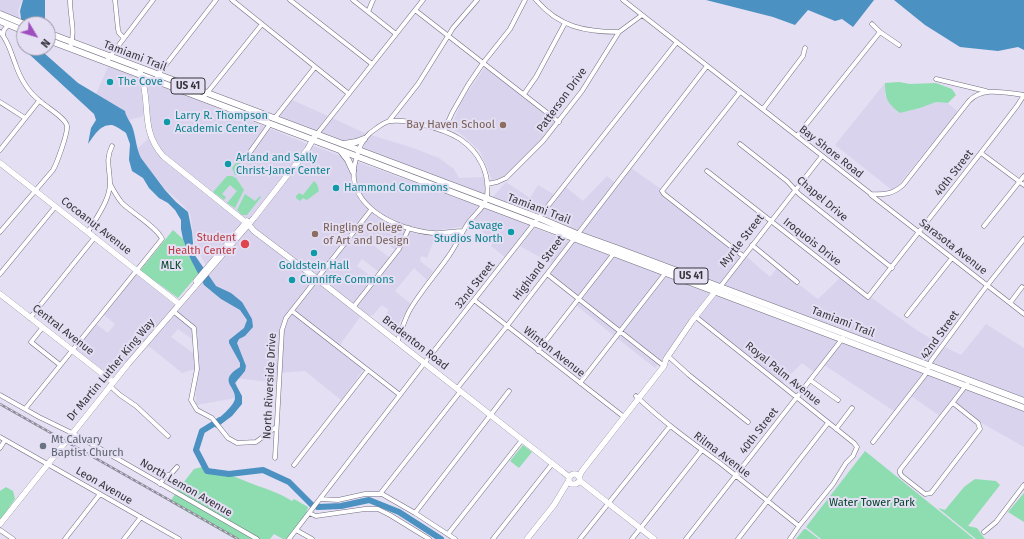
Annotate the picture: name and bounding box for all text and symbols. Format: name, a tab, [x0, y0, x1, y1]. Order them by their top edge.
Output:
north arrow	[16, 16, 56, 56]
text: N	[38, 36, 52, 50]
street label: Tamiami Trail	[102, 38, 168, 74]
street label: Patterson Drive	[534, 65, 590, 135]
place label: The Cove	[118, 75, 163, 89]
marker: The Cove	[105, 77, 115, 87]
road number: US 41	[171, 78, 205, 94]
place label: Larry R. Thompson Academic Center	[175, 109, 268, 135]
marker: Larry R. Thompson Academic Center	[162, 117, 172, 127]
place label: Bay Haven School	[406, 118, 495, 132]
marker: Bay Haven School	[498, 120, 508, 130]
street label: Bay Shore Road	[796, 123, 866, 181]
street label: 40th Street	[932, 147, 976, 199]
place label: Arland and Sally Christ-Janer Center	[236, 151, 330, 177]
marker: Arland and Sally Christ-Janer Center	[223, 159, 233, 169]
street label: Chapel Drive	[794, 174, 850, 224]
place label: Hammond Commons	[344, 181, 448, 195]
marker: Hammond Commons	[331, 183, 341, 193]
street label: Tamiami Trail	[506, 191, 572, 227]
street label: Cocoanut Avenue	[58, 194, 134, 258]
street label: Myrtle Street	[717, 212, 767, 270]
street label: Iroquois Drive	[780, 215, 844, 269]
street label: Sarasota Avenue	[916, 216, 990, 278]
place label: Savage Studios North	[434, 219, 503, 245]
place label: Ringling College of Art and Design	[323, 221, 409, 247]
marker: Savage Studios North	[506, 227, 516, 237]
marker: Ringling College of Art and Design	[310, 229, 320, 239]
place label: Student Health Center	[168, 231, 236, 257]
street label: Highland Street	[510, 233, 568, 303]
marker: Student Health Center	[239, 238, 251, 250]
marker: Goldstein Hall	[309, 248, 319, 258]
park label: MLK	[161, 259, 181, 273]
place label: Goldstein Hall	[279, 259, 349, 273]
street label: 32nd Street	[452, 259, 498, 311]
road number: US 41	[674, 268, 708, 284]
place label: Cunniffe Commons	[300, 273, 394, 287]
marker: Cunniffe Commons	[287, 275, 297, 285]
street label: Central Avenue	[29, 302, 97, 358]
street label: Tamiami Trail	[810, 304, 876, 340]
street label: 42nd Street	[918, 308, 962, 362]
street label: Bradenton Road	[379, 313, 451, 373]
street label: Dr Martin Luther King Way	[64, 316, 158, 424]
street label: Winton Avenue	[520, 324, 588, 380]
street label: North Riverside Drive	[261, 333, 279, 439]
street label: Royal Palm Avenue	[742, 339, 824, 409]
street label: 40th Street	[737, 405, 781, 457]
street label: Rilma Avenue	[691, 429, 753, 481]
place label: Mt Calvary Baptist Church	[51, 433, 124, 459]
marker: Mt Calvary Baptist Church	[38, 441, 48, 451]
street label: North Lemon Avenue	[137, 456, 235, 520]
street label: Leon Avenue	[73, 464, 135, 508]
park label: Water Tower Park	[829, 496, 915, 510]

